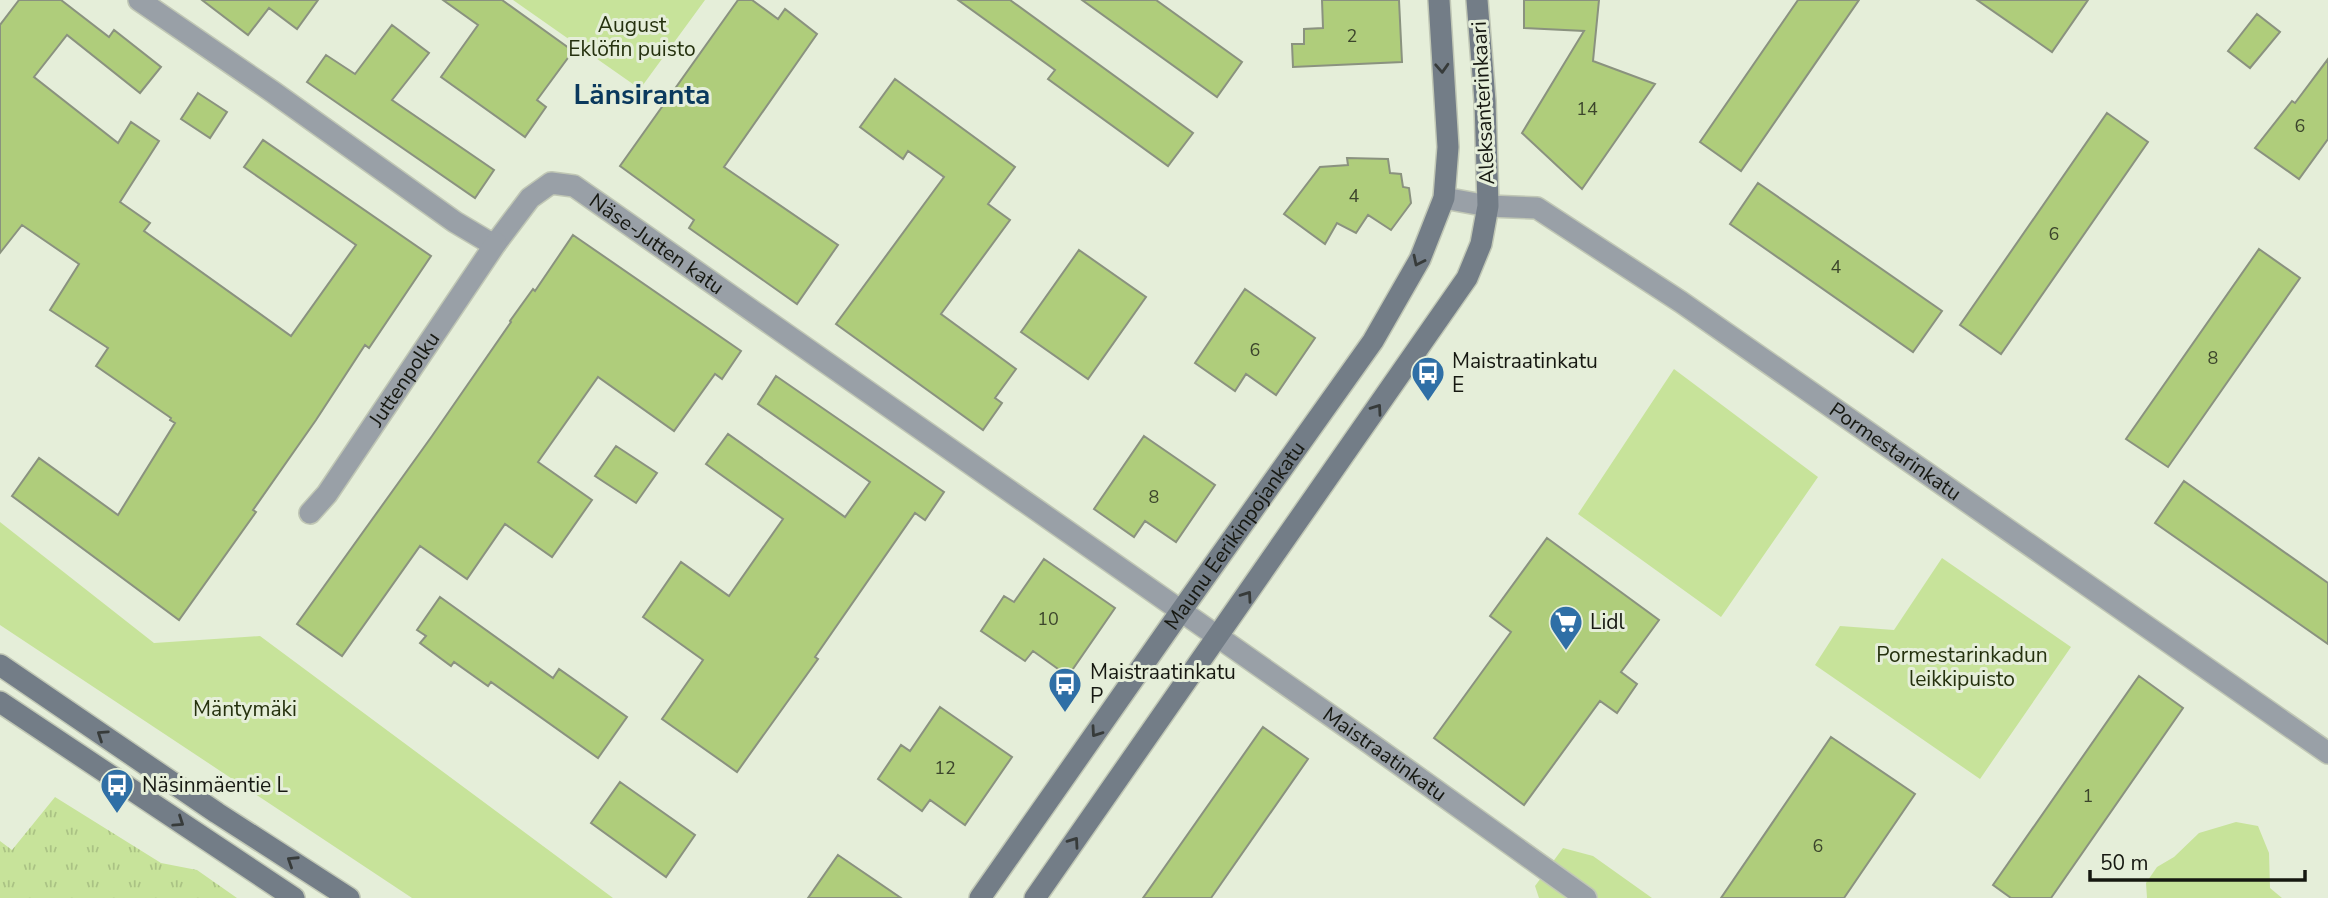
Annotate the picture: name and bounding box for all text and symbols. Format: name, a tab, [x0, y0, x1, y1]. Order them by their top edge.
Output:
park label: August Eklöfin puisto	[568, 11, 696, 63]
street label: Aleksanterinkaari	[1465, 20, 1501, 186]
house number: 2	[1347, 24, 1357, 48]
one-way arrow	[1435, 63, 1450, 74]
district label: Länsiranta	[574, 76, 710, 114]
house number: 14	[1576, 97, 1598, 121]
house number: 6	[2295, 114, 2305, 138]
house number: 4	[1349, 184, 1360, 208]
street label: Näse-Jutten katu	[584, 187, 730, 301]
house number: 6	[2049, 222, 2059, 246]
one-way arrow	[1413, 254, 1427, 266]
house number: 4	[1831, 255, 1842, 279]
street label: Juttenpolku	[362, 326, 446, 433]
house number: 6	[1250, 338, 1260, 362]
house number: 8	[2208, 346, 2218, 370]
place label: Maistraatinkatu E	[1452, 347, 1598, 399]
bus stop icon: Maistraatinkatu E	[1409, 354, 1447, 403]
street label: Pormestarinkatu	[1824, 396, 1967, 507]
one-way arrow	[1369, 404, 1382, 417]
street label: Maunu Eerikinpojankatu	[1158, 435, 1311, 636]
house number: 8	[1149, 485, 1159, 509]
one-way arrow	[1239, 591, 1251, 604]
supermarket icon: Lidl	[1547, 603, 1585, 652]
house number: 10	[1037, 607, 1059, 631]
place label: Lidl	[1590, 608, 1626, 636]
park label: Pormestarinkadun leikkipuisto	[1876, 641, 2048, 693]
place label: Maistraatinkatu P	[1090, 658, 1236, 710]
bus stop icon: Maistraatinkatu P	[1046, 665, 1084, 714]
park label: Mäntymäki	[193, 695, 297, 723]
street label: Maistraatinkatu	[1317, 700, 1452, 808]
one-way arrow	[1092, 724, 1104, 737]
one-way arrow	[97, 731, 110, 743]
house number: 12	[934, 756, 956, 780]
bus stop icon: Näsinmäentie L	[98, 766, 136, 815]
place label: Näsinmäentie L	[142, 771, 289, 799]
house number: 1	[2083, 784, 2093, 808]
one-way arrow	[171, 814, 184, 826]
house number: 6	[1813, 834, 1823, 858]
one-way arrow	[1066, 837, 1079, 850]
scale bar	[2090, 838, 2305, 882]
text: 50 m	[2100, 849, 2149, 877]
one-way arrow	[286, 856, 299, 869]

